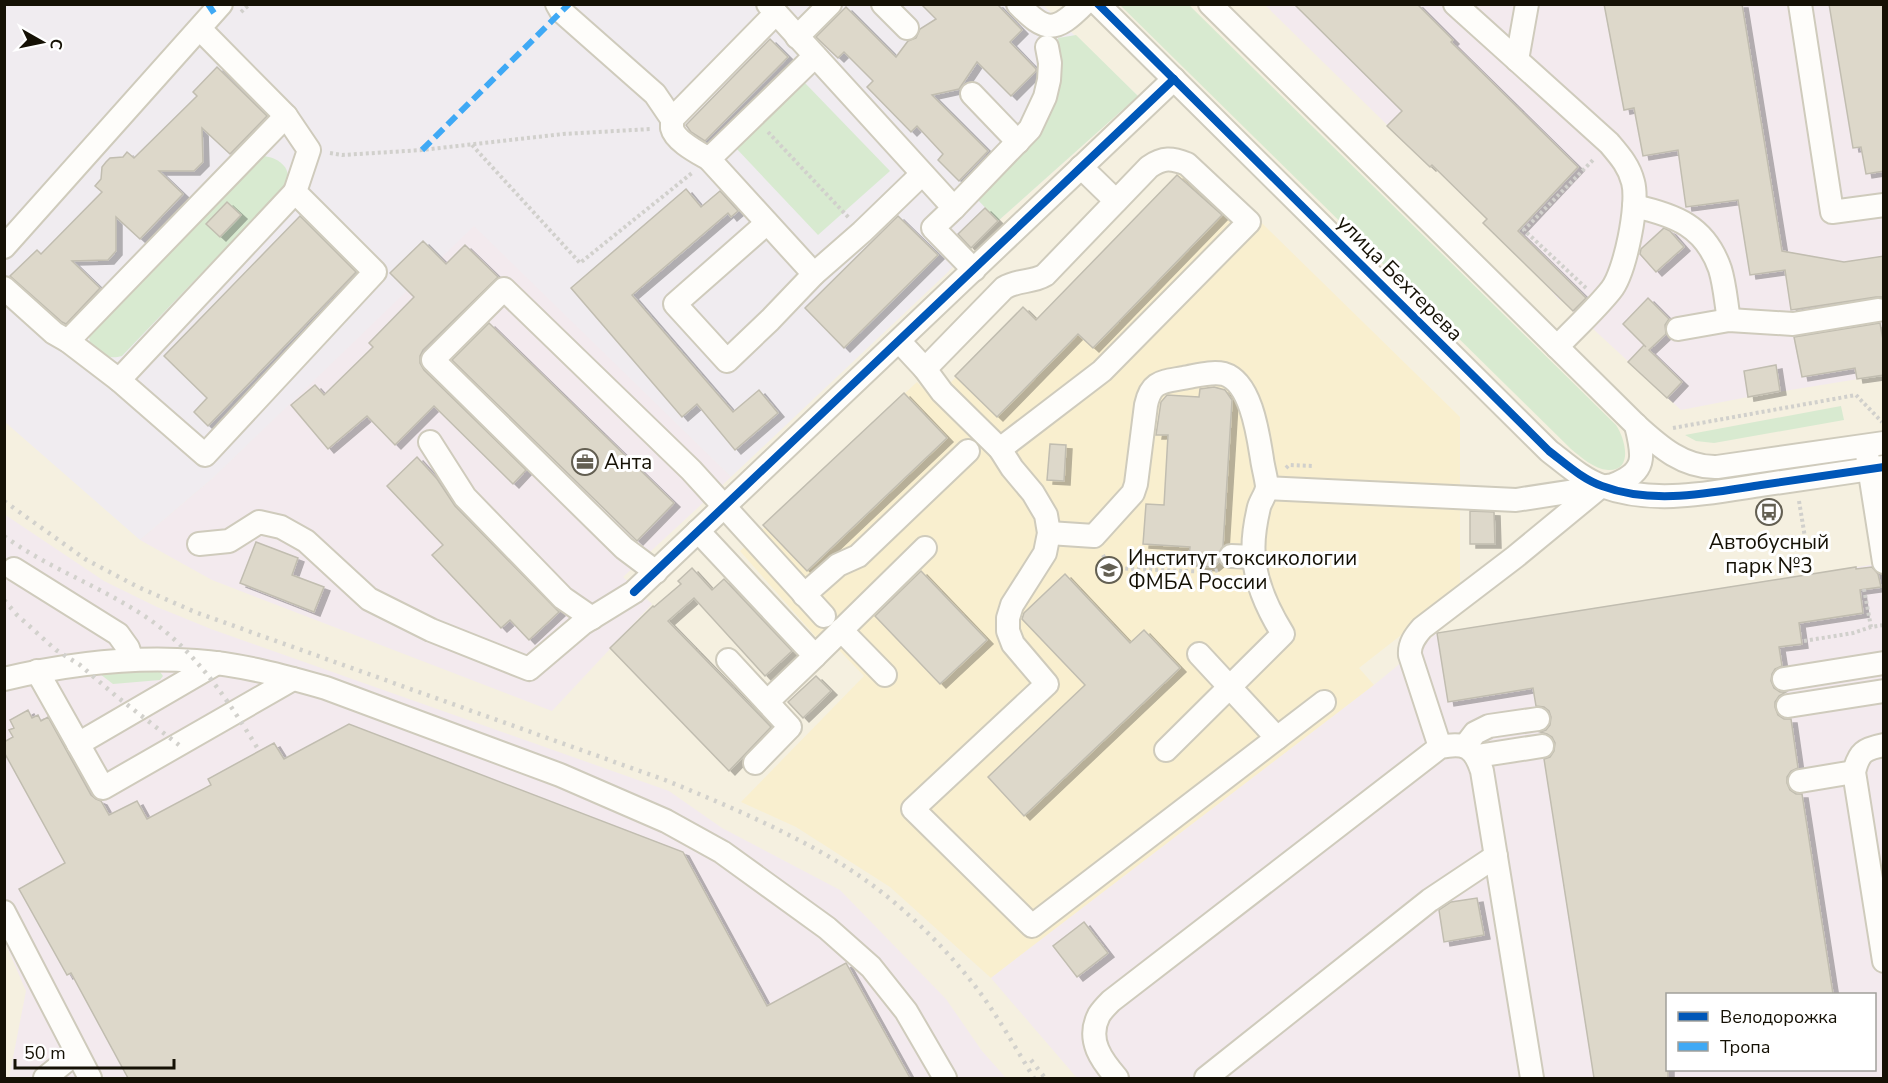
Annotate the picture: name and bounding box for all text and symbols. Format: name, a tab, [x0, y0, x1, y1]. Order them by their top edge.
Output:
north arrow	[12, 12, 72, 72]
text: С	[44, 37, 68, 51]
street label: улица Бехтерева	[1331, 209, 1469, 347]
office icon: Анта	[570, 447, 600, 477]
place label: Анта	[604, 448, 652, 476]
bus stop icon: Автобусный парк №3	[1754, 497, 1784, 527]
place label: Автобусный парк №3	[1709, 528, 1829, 580]
place label: Институт токсикологии ФМБА России	[1128, 544, 1357, 596]
school or university icon: Институт токсикологии ФМБА России	[1094, 555, 1124, 585]
legend	[1666, 993, 1876, 1071]
text: Велодорожка	[1720, 1005, 1837, 1029]
scale bar	[15, 1032, 174, 1070]
text: Тропа	[1720, 1035, 1771, 1059]
text: 50 m	[24, 1041, 66, 1065]

